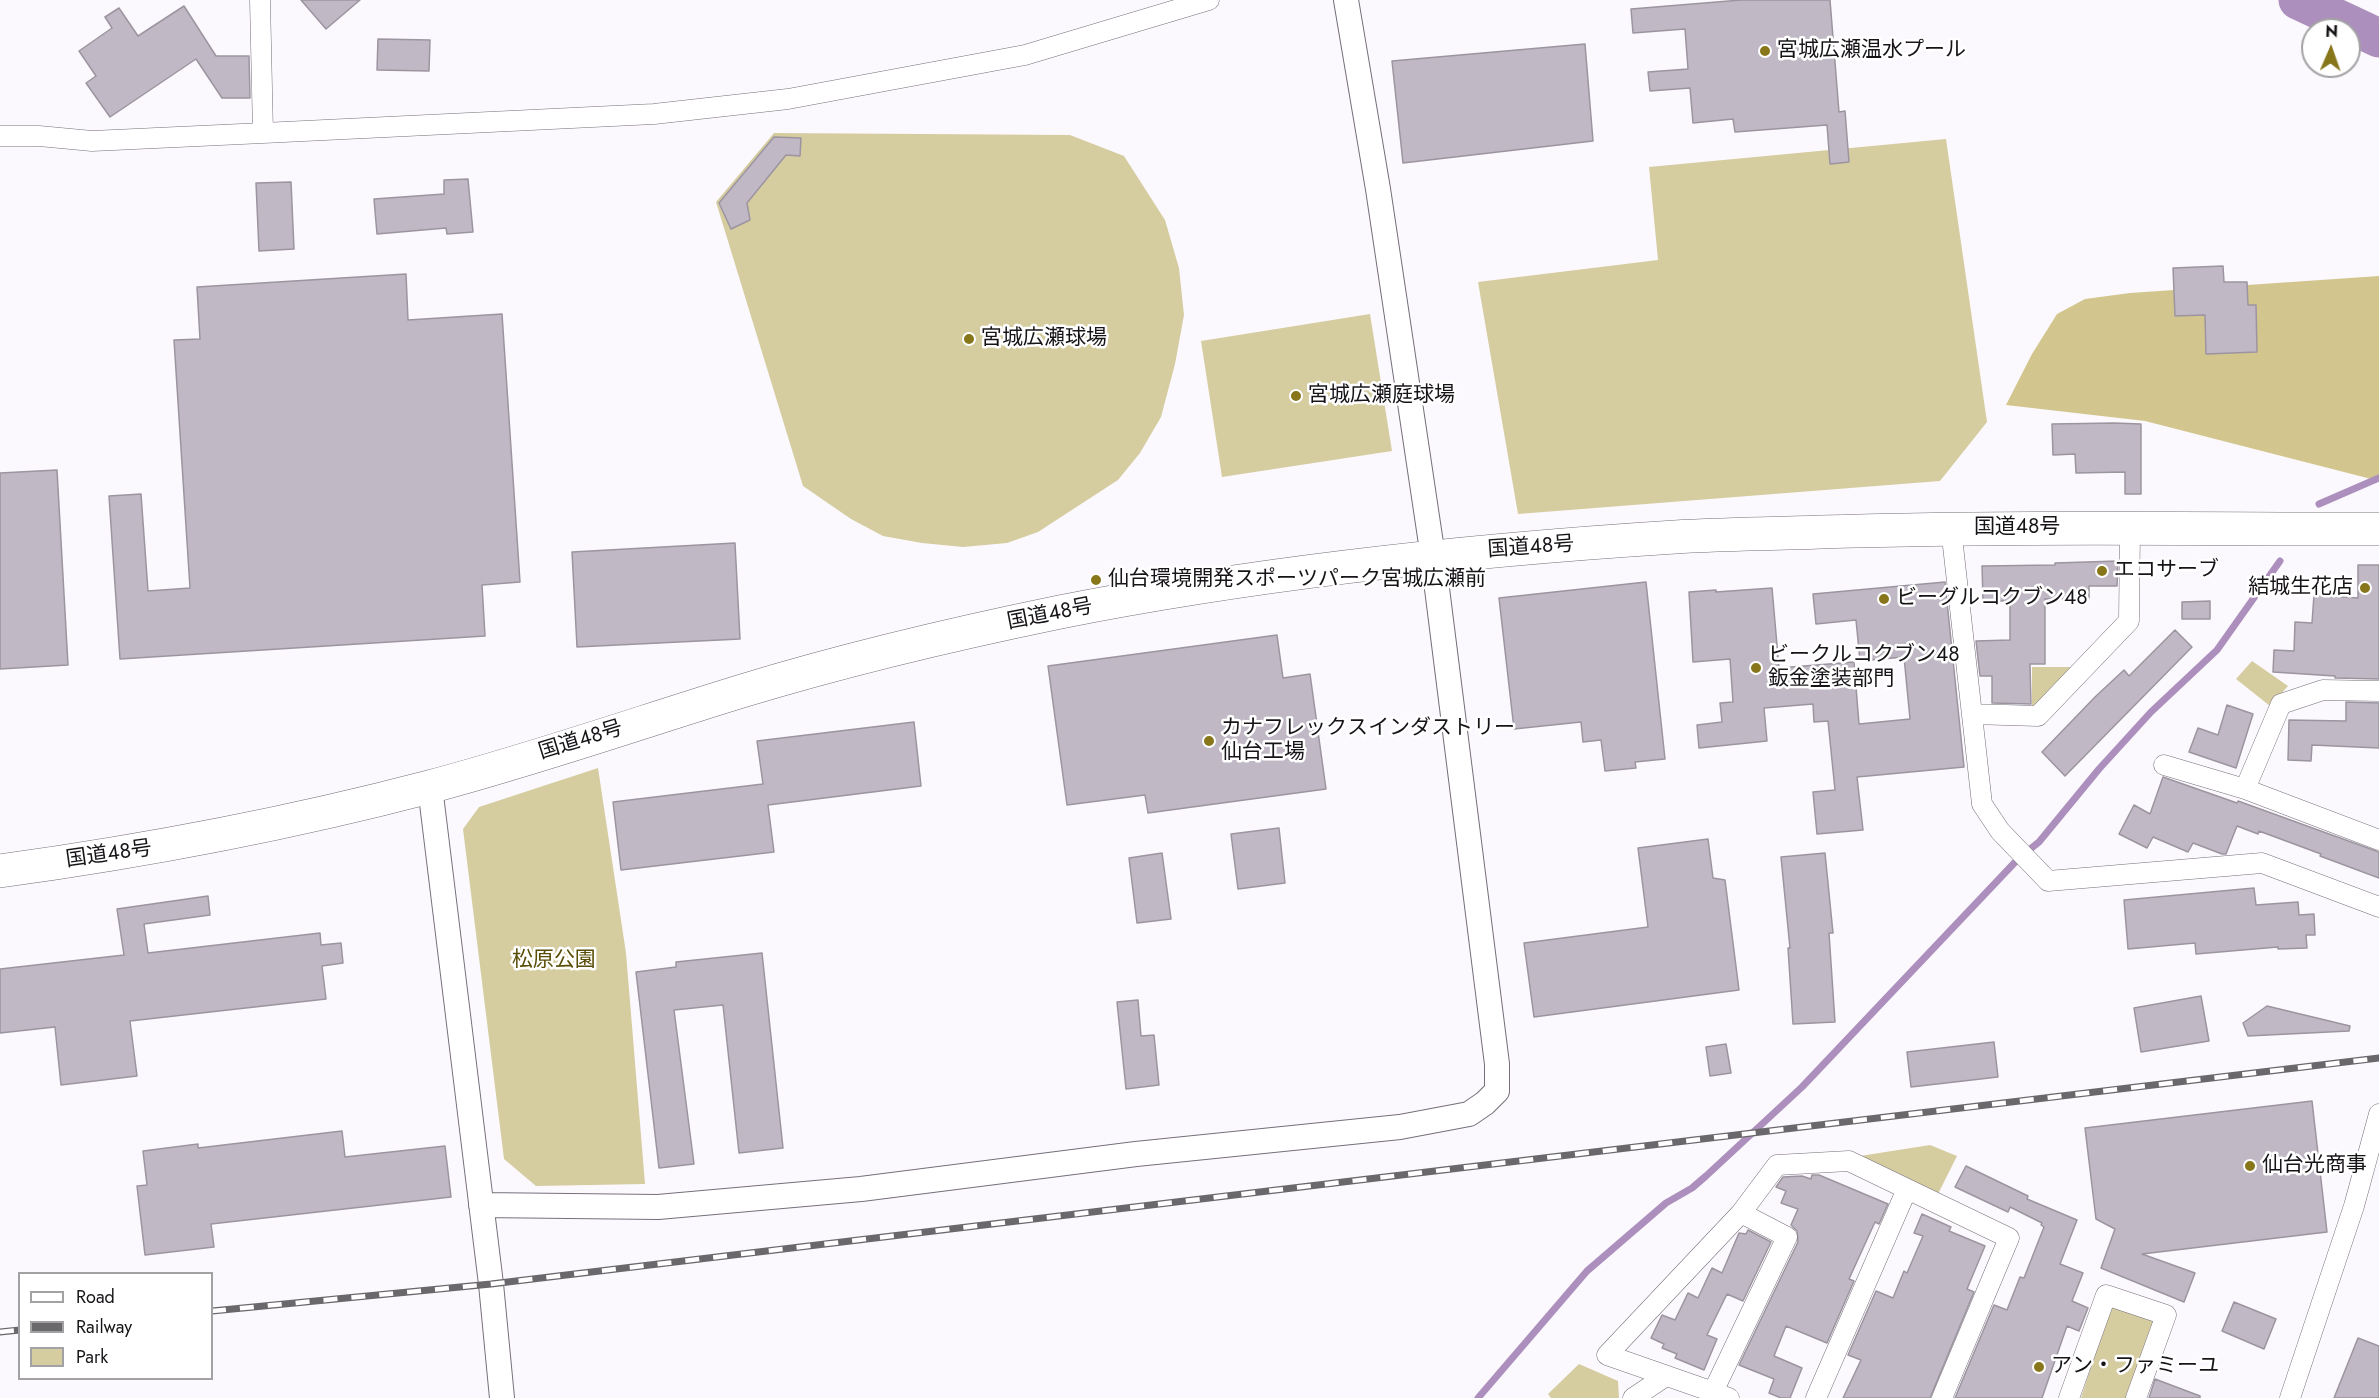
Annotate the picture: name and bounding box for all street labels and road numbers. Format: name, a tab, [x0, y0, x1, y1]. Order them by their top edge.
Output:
street label: 国道48号	[1974, 515, 2060, 541]
street label: 国道48号	[1487, 532, 1575, 564]
street label: 国道48号	[1005, 594, 1095, 636]
street label: 国道48号	[536, 716, 626, 766]
street label: 国道48号	[64, 836, 154, 874]

